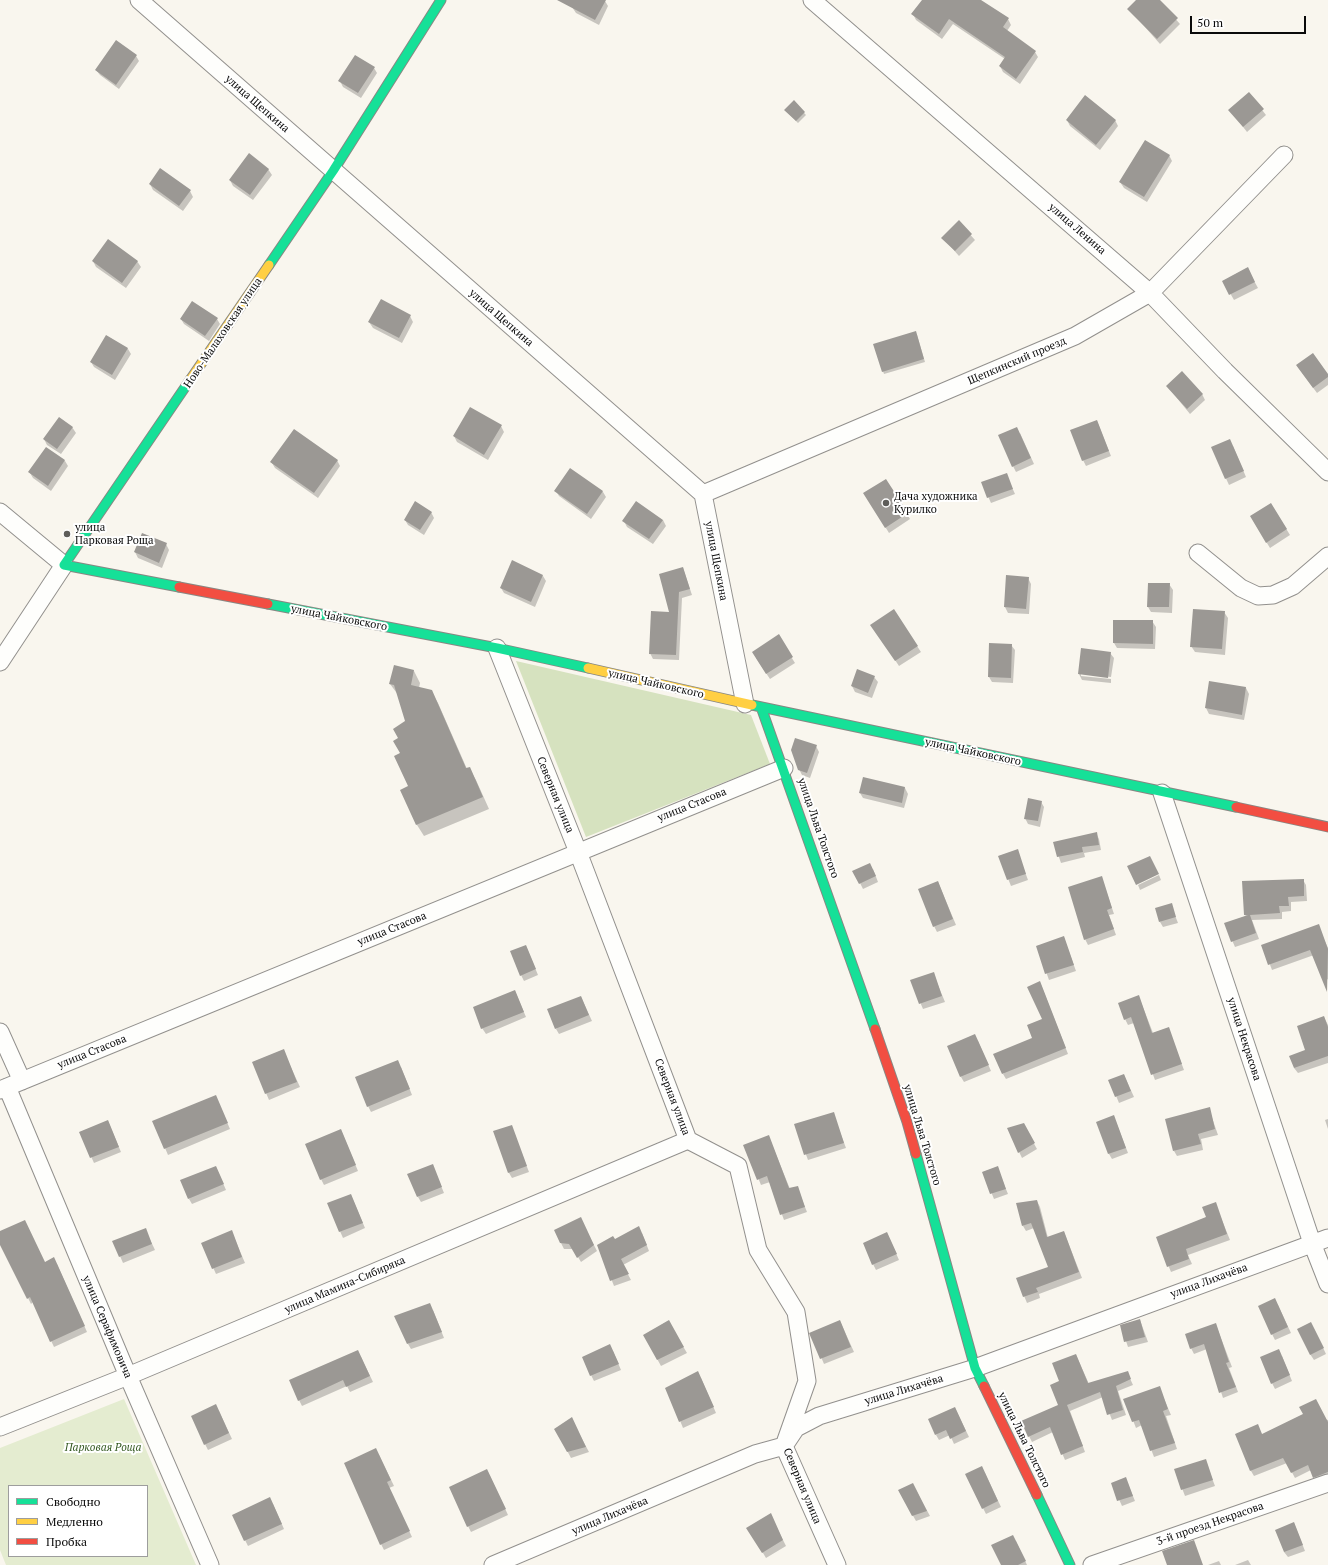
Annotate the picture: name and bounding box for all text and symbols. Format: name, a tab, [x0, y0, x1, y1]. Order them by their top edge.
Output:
scale bar	[1192, 8, 1308, 34]
text: 50 m	[1197, 15, 1223, 30]
street label: улица Щепкина	[222, 73, 292, 135]
street label: улица Ленина	[1046, 201, 1108, 257]
street label: Ново-Малаховская улица	[181, 275, 265, 391]
street label: улица Щепкина	[466, 287, 536, 349]
street label: Щепкинский проезд	[966, 334, 1068, 388]
place label: Дача художника Курилко	[894, 490, 978, 516]
marker: Дача художника Курилко	[881, 498, 891, 508]
street label: улица Щепкина	[702, 520, 730, 602]
place label: улица Парковая Роща	[75, 521, 154, 547]
marker: улица Парковая Роща	[62, 529, 72, 539]
street label: улица Чайковского	[290, 602, 388, 634]
street label: улица Чайковского	[607, 667, 705, 701]
street label: улица Чайковского	[924, 735, 1022, 769]
street label: Северная улица	[534, 755, 576, 835]
street label: улица Льва Толстого	[795, 776, 841, 880]
street label: улица Стасова	[656, 785, 728, 825]
street label: улица Стасова	[356, 909, 428, 949]
street label: улица Некрасова	[1224, 996, 1264, 1082]
street label: улица Стасова	[56, 1032, 128, 1072]
street label: Северная улица	[651, 1057, 693, 1137]
street label: улица Льва Толстого	[900, 1083, 944, 1187]
street label: улица Мамина-Сибиряка	[283, 1254, 407, 1316]
street label: улица Лихачёва	[1169, 1261, 1249, 1301]
street label: улица Серафимовича	[79, 1274, 135, 1380]
street label: улица Лихачёва	[863, 1372, 945, 1408]
street label: улица Льва Толстого	[995, 1390, 1053, 1490]
park label: Парковая Роща	[65, 1441, 141, 1455]
street label: Северная улица	[780, 1446, 824, 1526]
legend	[8, 1485, 148, 1557]
text: Свободно	[46, 1494, 100, 1509]
street label: улица Лихачёва	[570, 1494, 650, 1538]
street label: 3-й проезд Некрасова	[1155, 1499, 1265, 1549]
text: Медленно	[46, 1514, 103, 1529]
text: Пробка	[46, 1534, 87, 1549]

